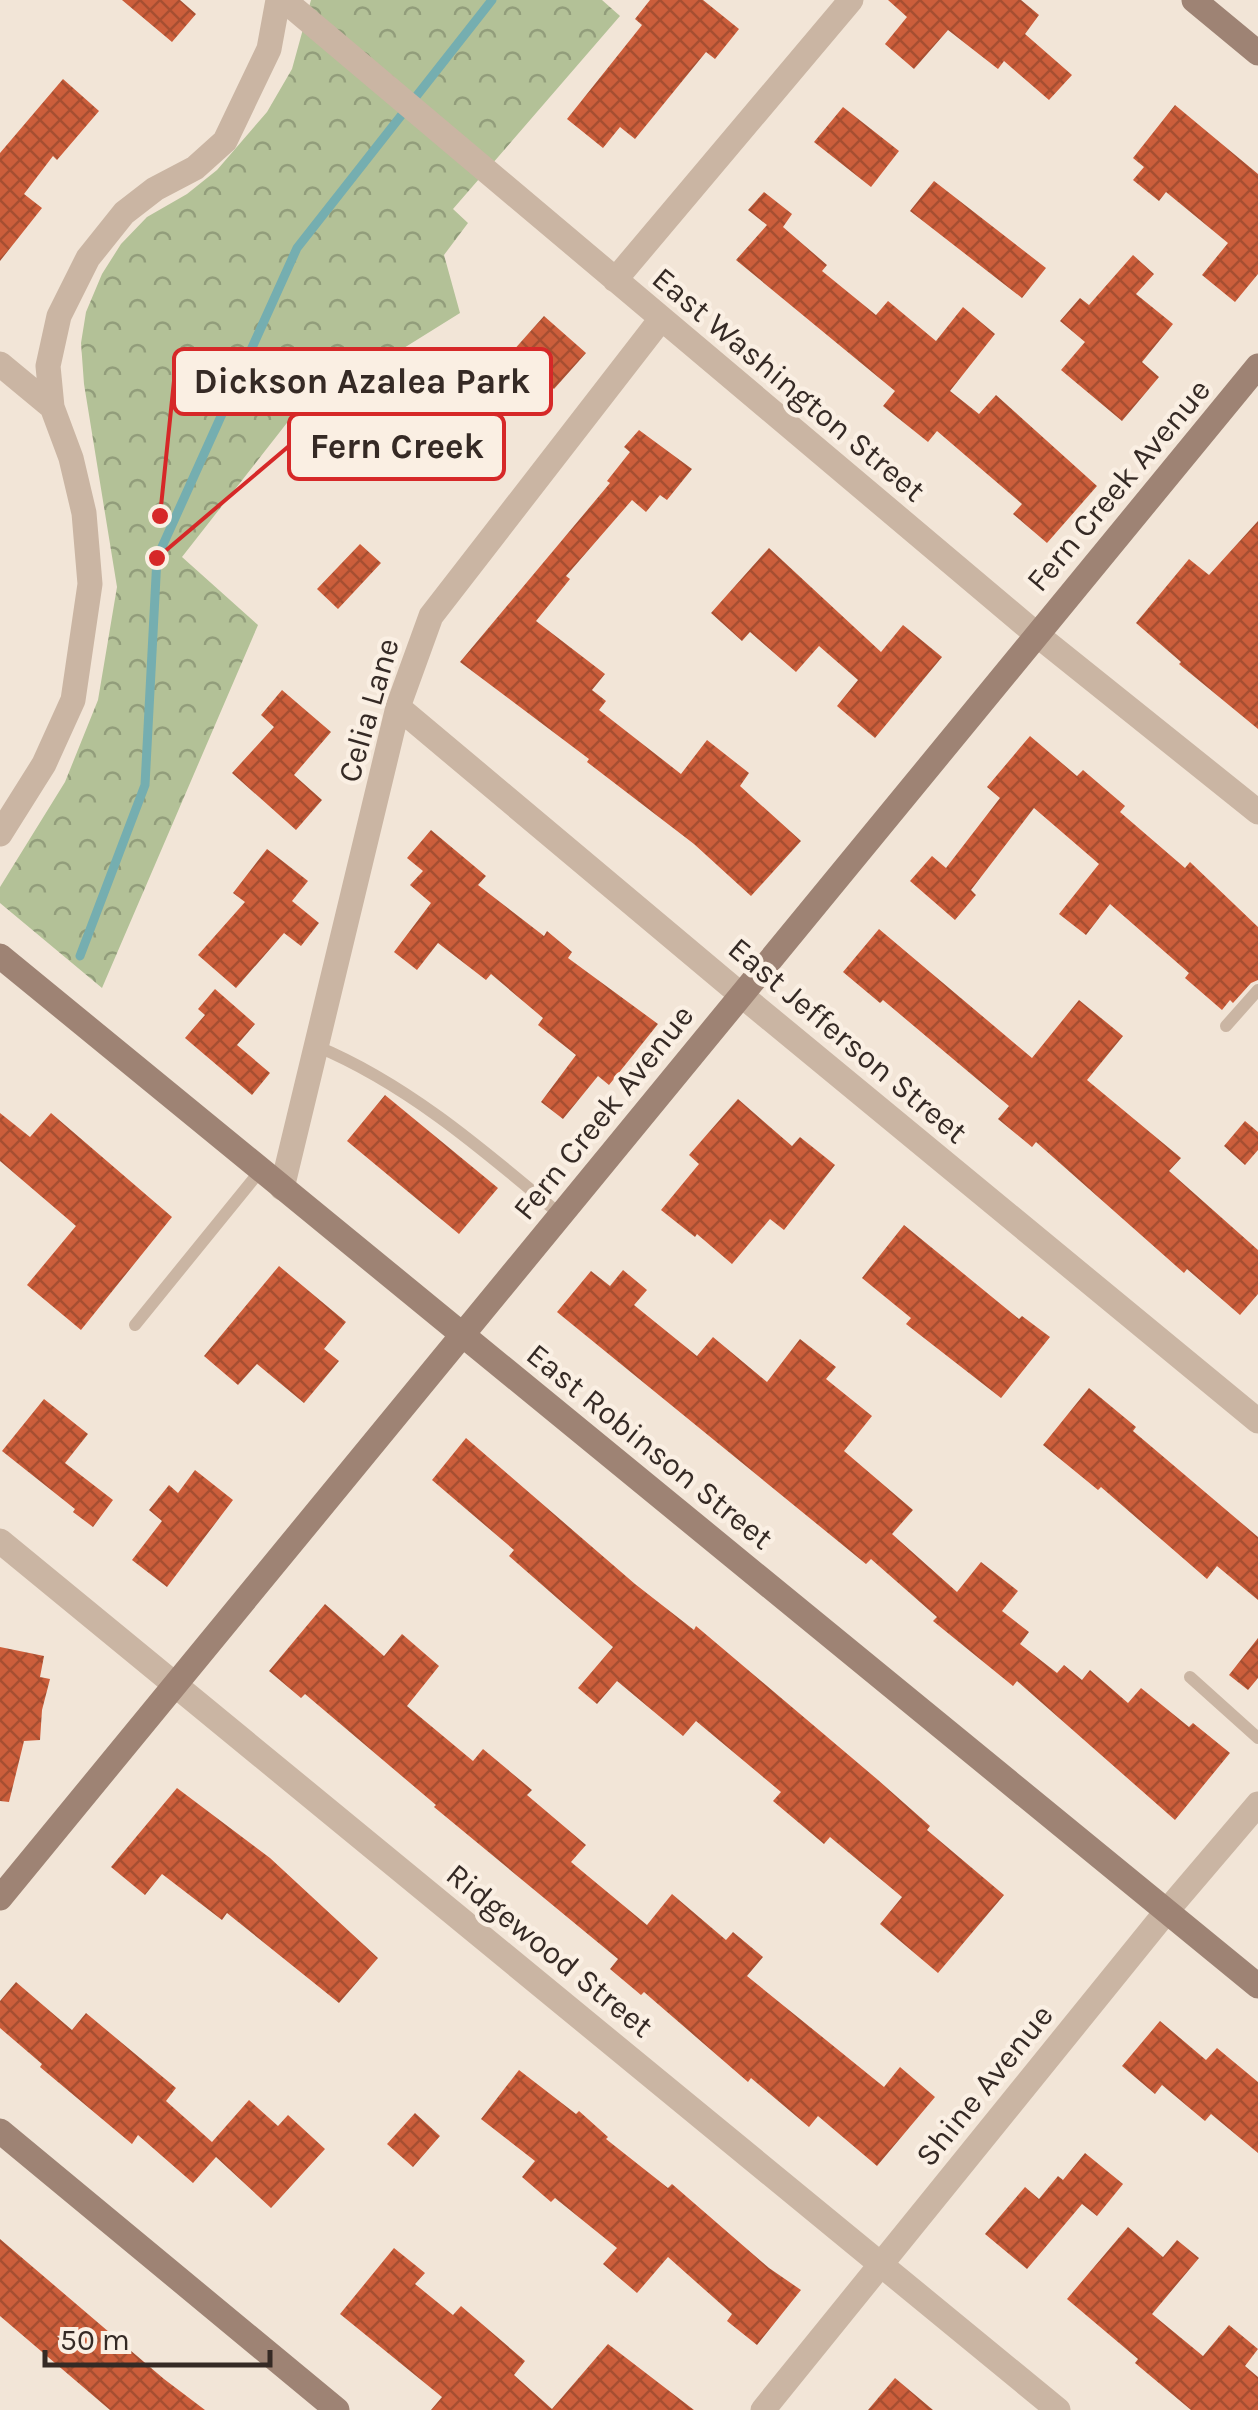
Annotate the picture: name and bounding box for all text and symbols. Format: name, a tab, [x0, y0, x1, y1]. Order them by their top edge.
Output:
street label: East Washington Street	[645, 259, 933, 509]
callout: Dickson Azalea Park	[174, 349, 551, 414]
text: Dickson Azalea Park	[193, 361, 531, 402]
street label: Fern Creek Avenue	[1019, 372, 1218, 599]
callout: Fern Creek	[289, 414, 504, 479]
text: Fern Creek	[310, 426, 485, 467]
street label: Celia Lane	[330, 634, 407, 786]
street label: East Jefferson Street	[721, 930, 975, 1151]
street label: Fern Creek Avenue	[505, 997, 701, 1227]
street label: East Robinson Street	[519, 1336, 780, 1557]
street label: Ridgewood Street	[439, 1856, 660, 2045]
street label: Shine Avenue	[908, 1997, 1061, 2173]
scale bar	[45, 2305, 270, 2367]
text: 50 m	[60, 2322, 130, 2358]

